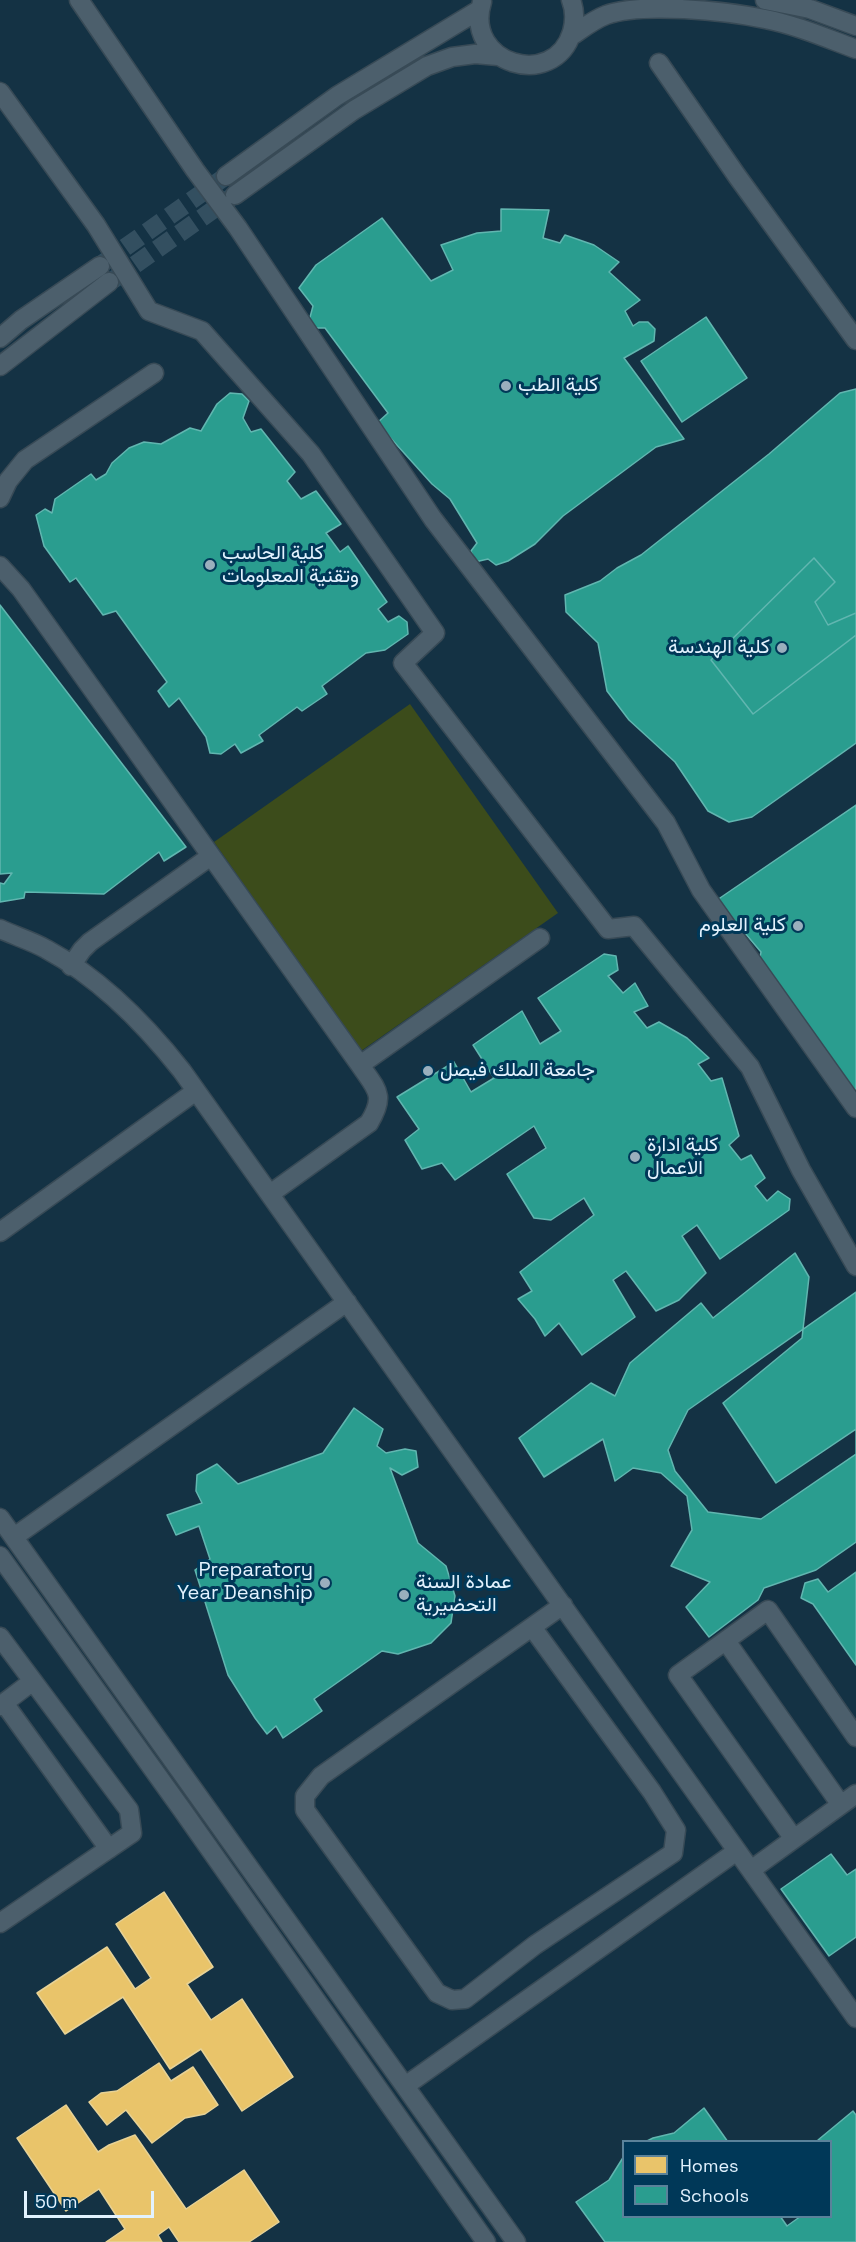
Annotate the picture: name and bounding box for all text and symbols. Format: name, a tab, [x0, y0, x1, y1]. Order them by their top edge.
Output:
place label: كلية الطب	[518, 374, 598, 398]
marker: كلية الطب	[499, 379, 513, 393]
place label: كلية الحاسب وتقنية المعلومات	[222, 542, 359, 589]
marker: كلية الحاسب وتقنية المعلومات	[203, 558, 217, 572]
place label: كلية الهندسة	[668, 636, 770, 660]
marker: كلية الهندسة	[775, 641, 789, 655]
place label: كلية العلوم	[699, 914, 786, 938]
marker: كلية العلوم	[791, 919, 805, 933]
place label: جامعة الملك فيصل	[440, 1059, 595, 1083]
marker: جامعة الملك فيصل	[421, 1064, 435, 1078]
place label: كلية ادارة الاعمال	[647, 1134, 718, 1181]
marker: كلية ادارة الاعمال	[628, 1150, 642, 1164]
place label: Preparatory Year Deanship	[177, 1559, 313, 1606]
place label: عمادة السنة التحضيرية	[416, 1571, 512, 1618]
marker: Preparatory Year Deanship	[318, 1576, 332, 1590]
marker: عمادة السنة التحضيرية	[397, 1588, 411, 1602]
legend	[622, 2140, 832, 2218]
text: Homes	[680, 2154, 739, 2177]
scale bar	[27, 2179, 158, 2217]
text: Schools	[680, 2184, 749, 2207]
text: 50 m	[35, 2190, 77, 2213]

